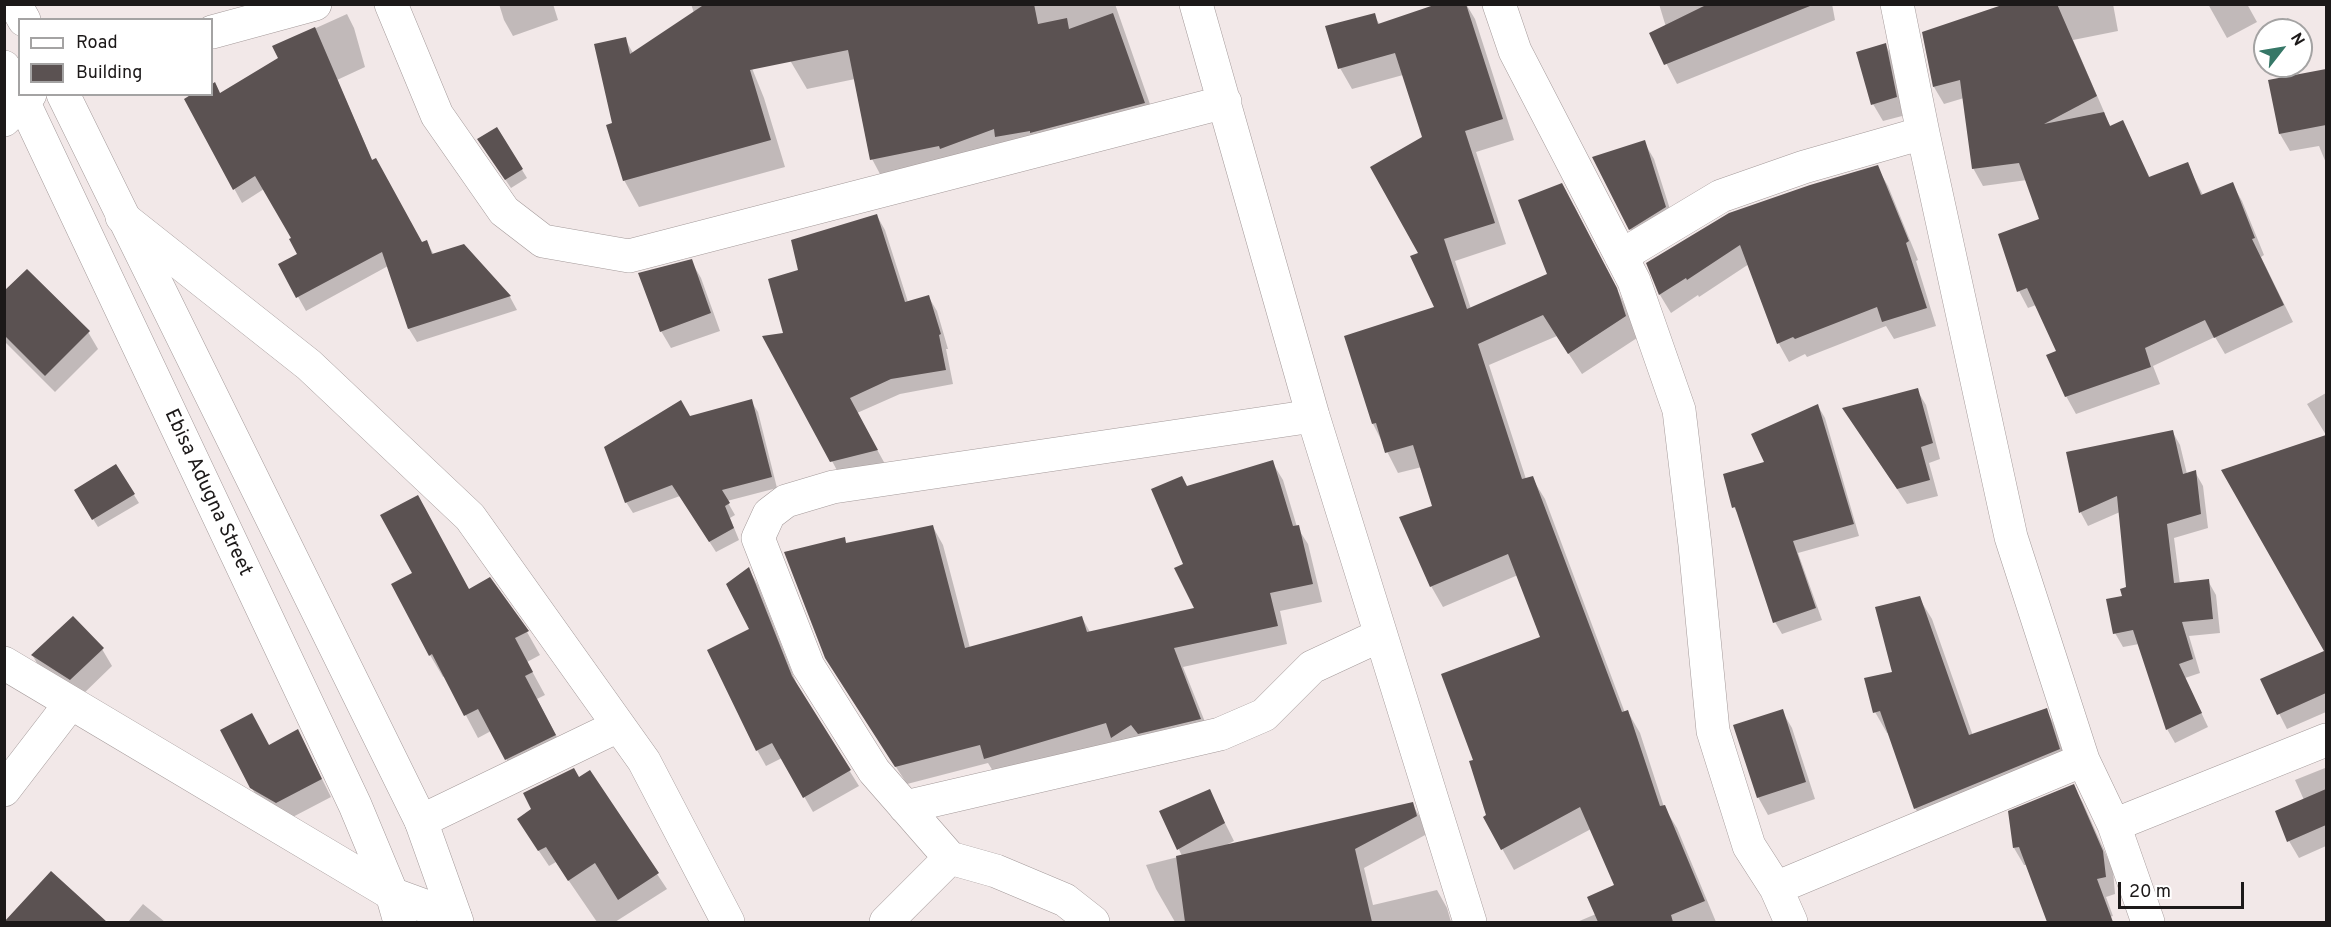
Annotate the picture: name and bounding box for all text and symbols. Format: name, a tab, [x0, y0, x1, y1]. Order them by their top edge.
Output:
legend	[18, 18, 213, 96]
north arrow	[2253, 18, 2313, 78]
text: N	[2285, 30, 2308, 50]
text: Road	[76, 32, 118, 55]
text: Building	[76, 62, 142, 85]
street label: Ebisa Adugna Street	[158, 406, 256, 580]
scale bar	[2121, 870, 2247, 908]
text: 20 m	[2129, 881, 2171, 904]

